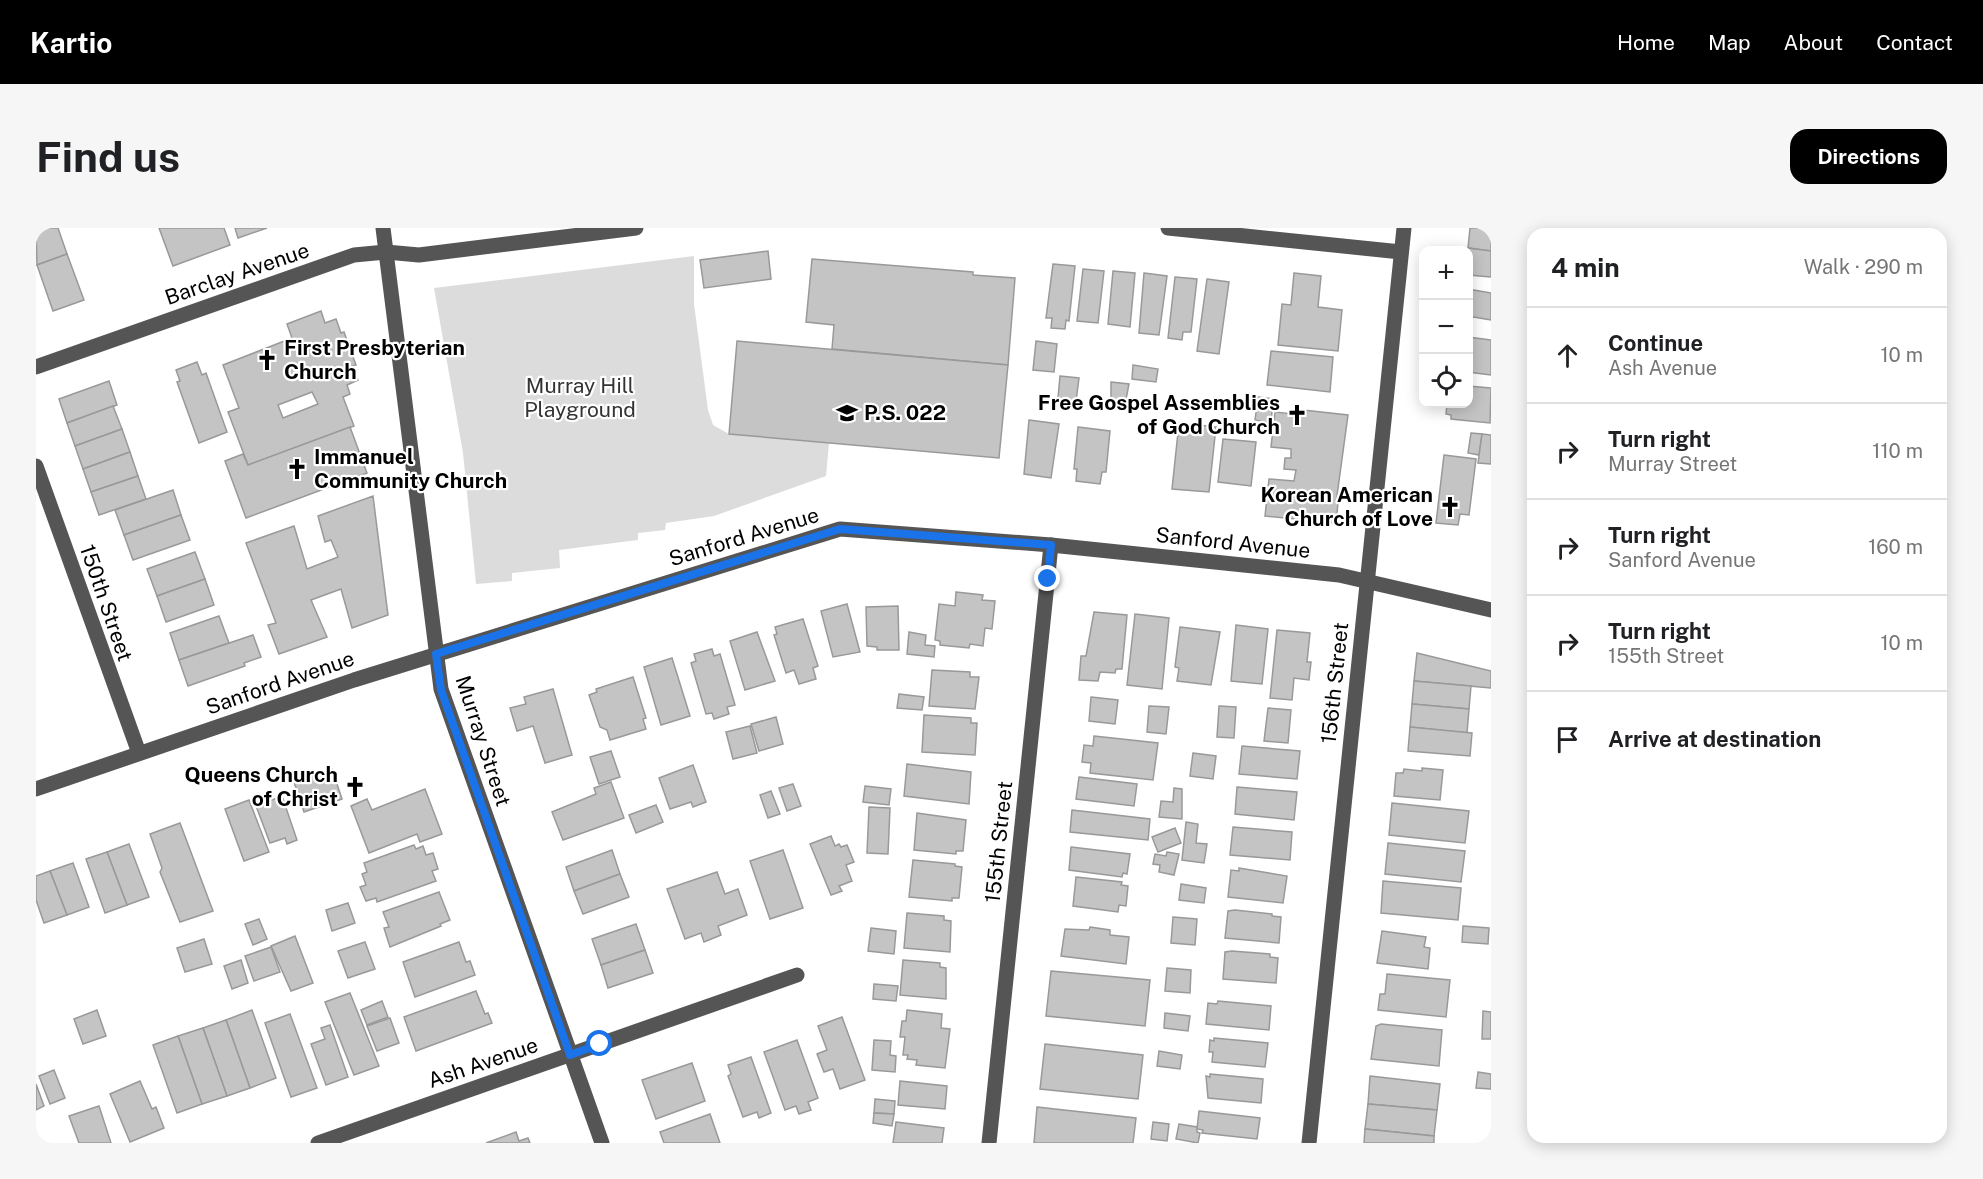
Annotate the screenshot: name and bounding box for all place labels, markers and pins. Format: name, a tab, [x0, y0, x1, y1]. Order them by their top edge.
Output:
place label: First Presbyterian Church	[284, 335, 465, 384]
church icon: First Presbyterian Church	[255, 348, 279, 372]
place label: Free Gospel Assemblies of God Church	[1038, 390, 1280, 439]
place label: P.S. 022	[864, 400, 946, 425]
school or university icon: P.S. 022	[835, 401, 859, 425]
church icon: Free Gospel Assemblies of God Church	[1285, 403, 1309, 427]
place label: Immanuel Community Church	[314, 444, 507, 493]
church icon: Immanuel Community Church	[285, 457, 309, 481]
place label: Korean American Church of Love	[1261, 482, 1433, 531]
church icon: Korean American Church of Love	[1438, 495, 1462, 519]
place label: Queens Church of Christ	[184, 762, 338, 811]
church icon: Queens Church of Christ	[343, 775, 367, 799]

